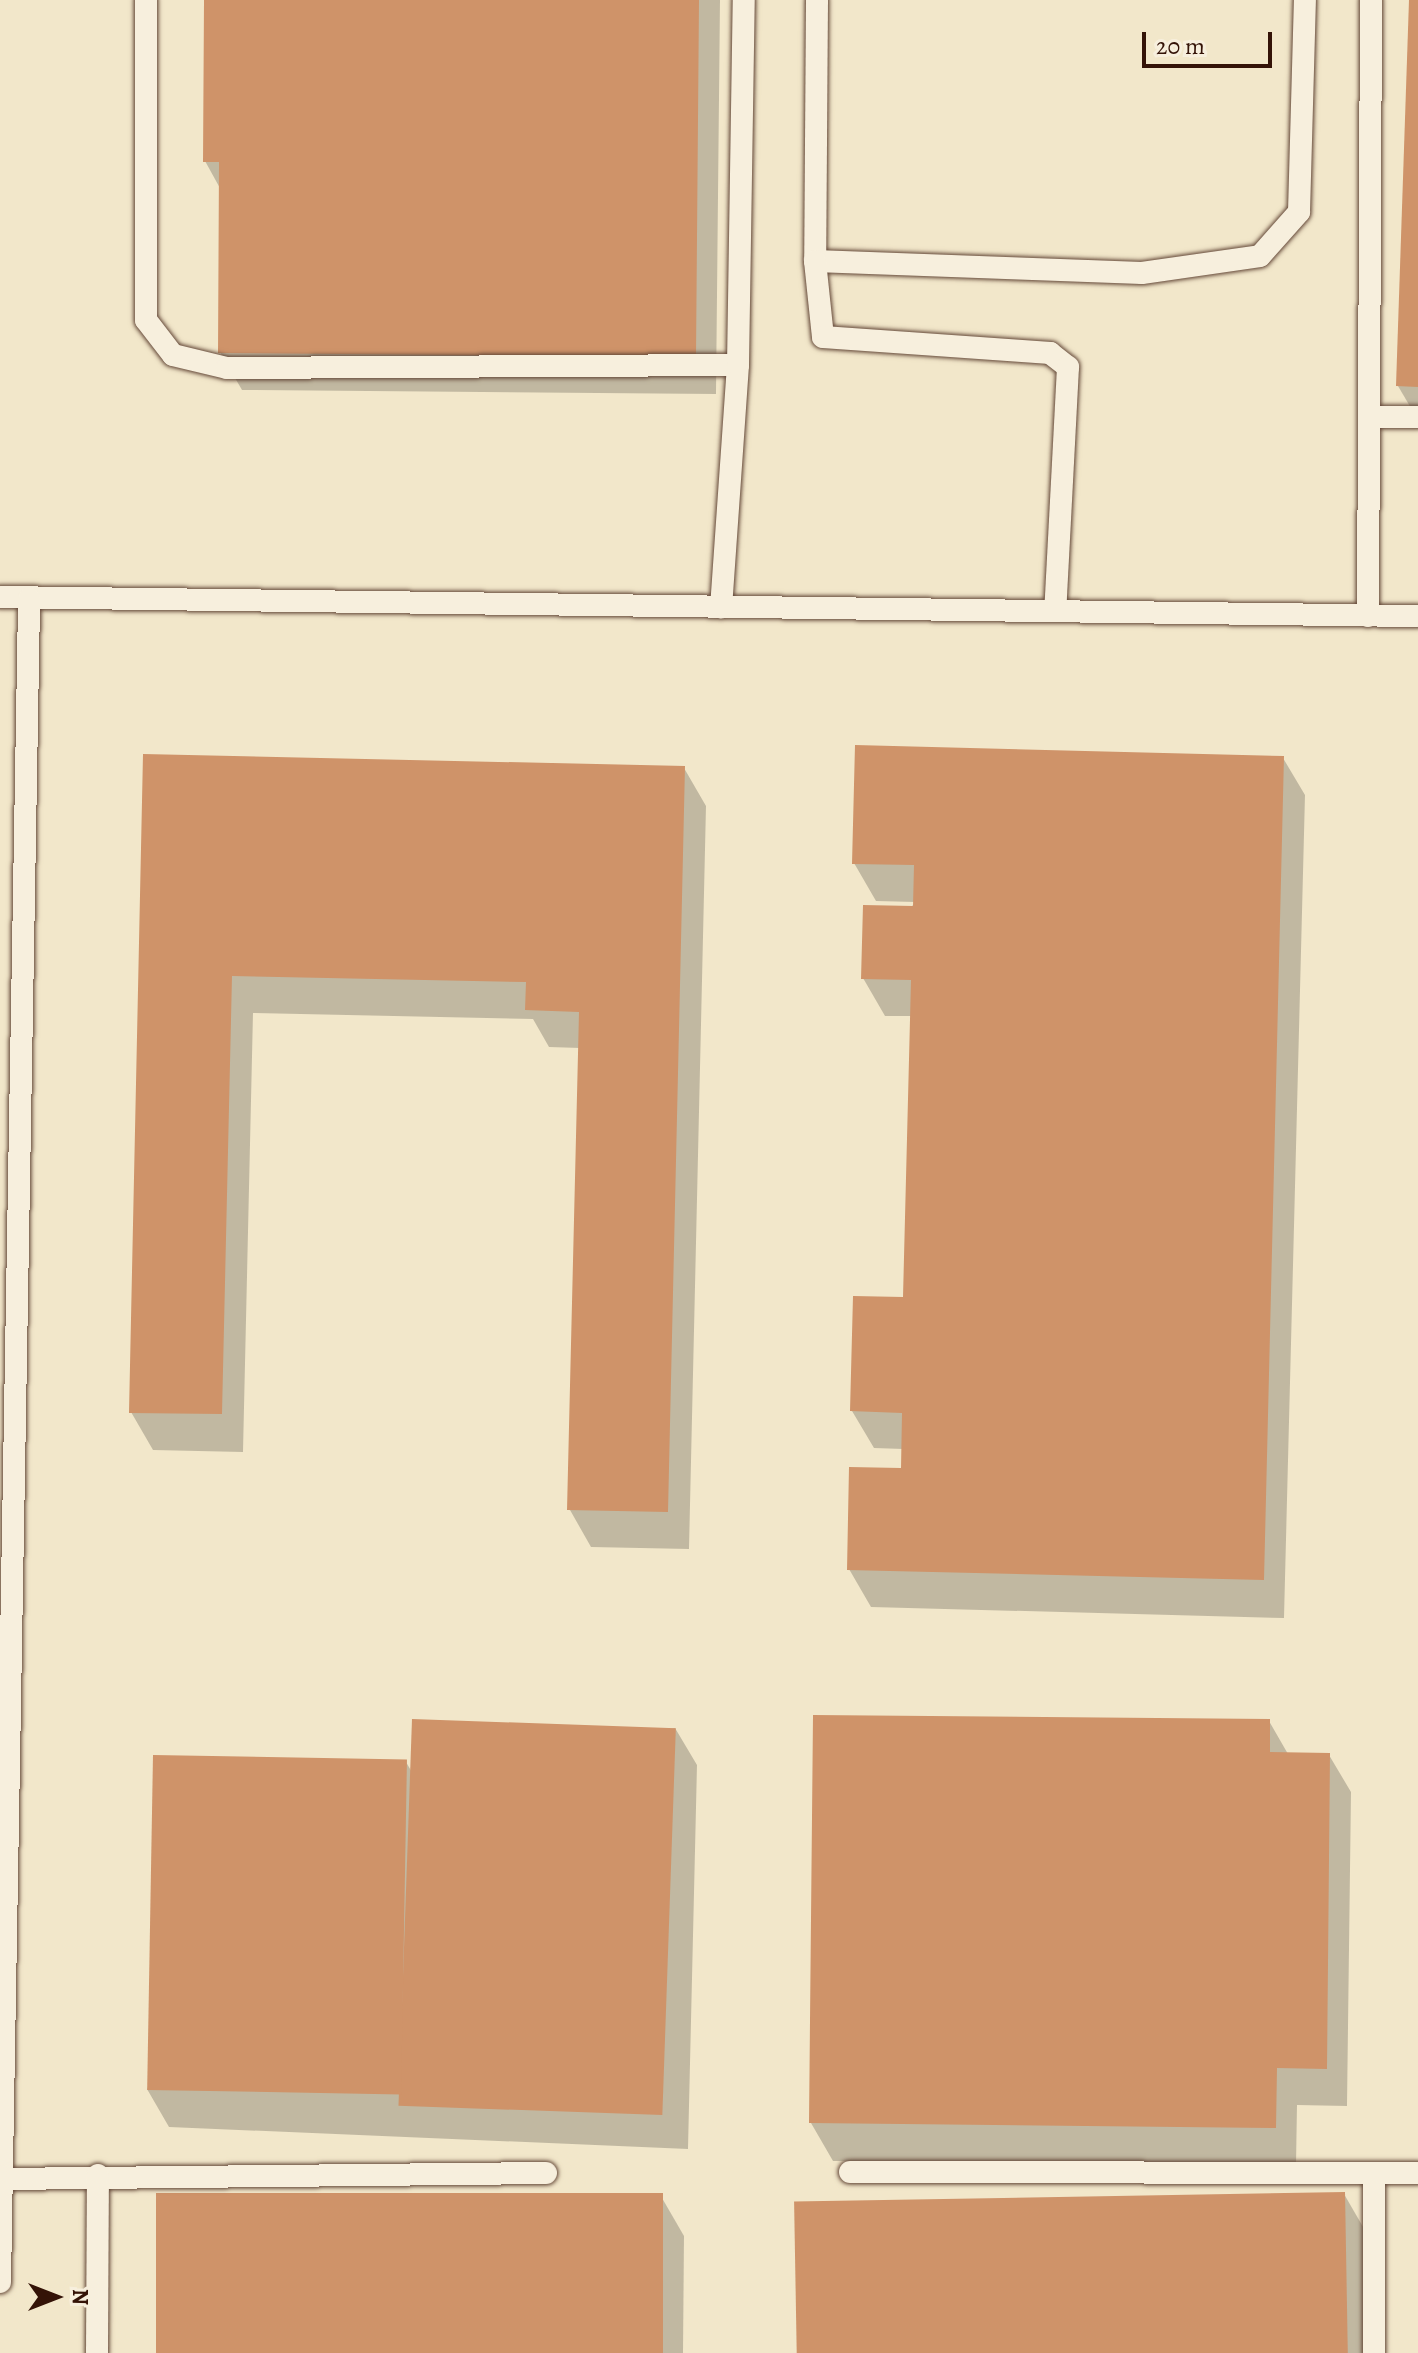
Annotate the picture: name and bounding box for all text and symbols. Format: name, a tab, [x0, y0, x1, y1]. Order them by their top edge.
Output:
scale bar	[1146, 16, 1276, 66]
text: 20 m	[1156, 30, 1205, 62]
north arrow	[16, 2257, 96, 2337]
text: N	[65, 2289, 95, 2305]

